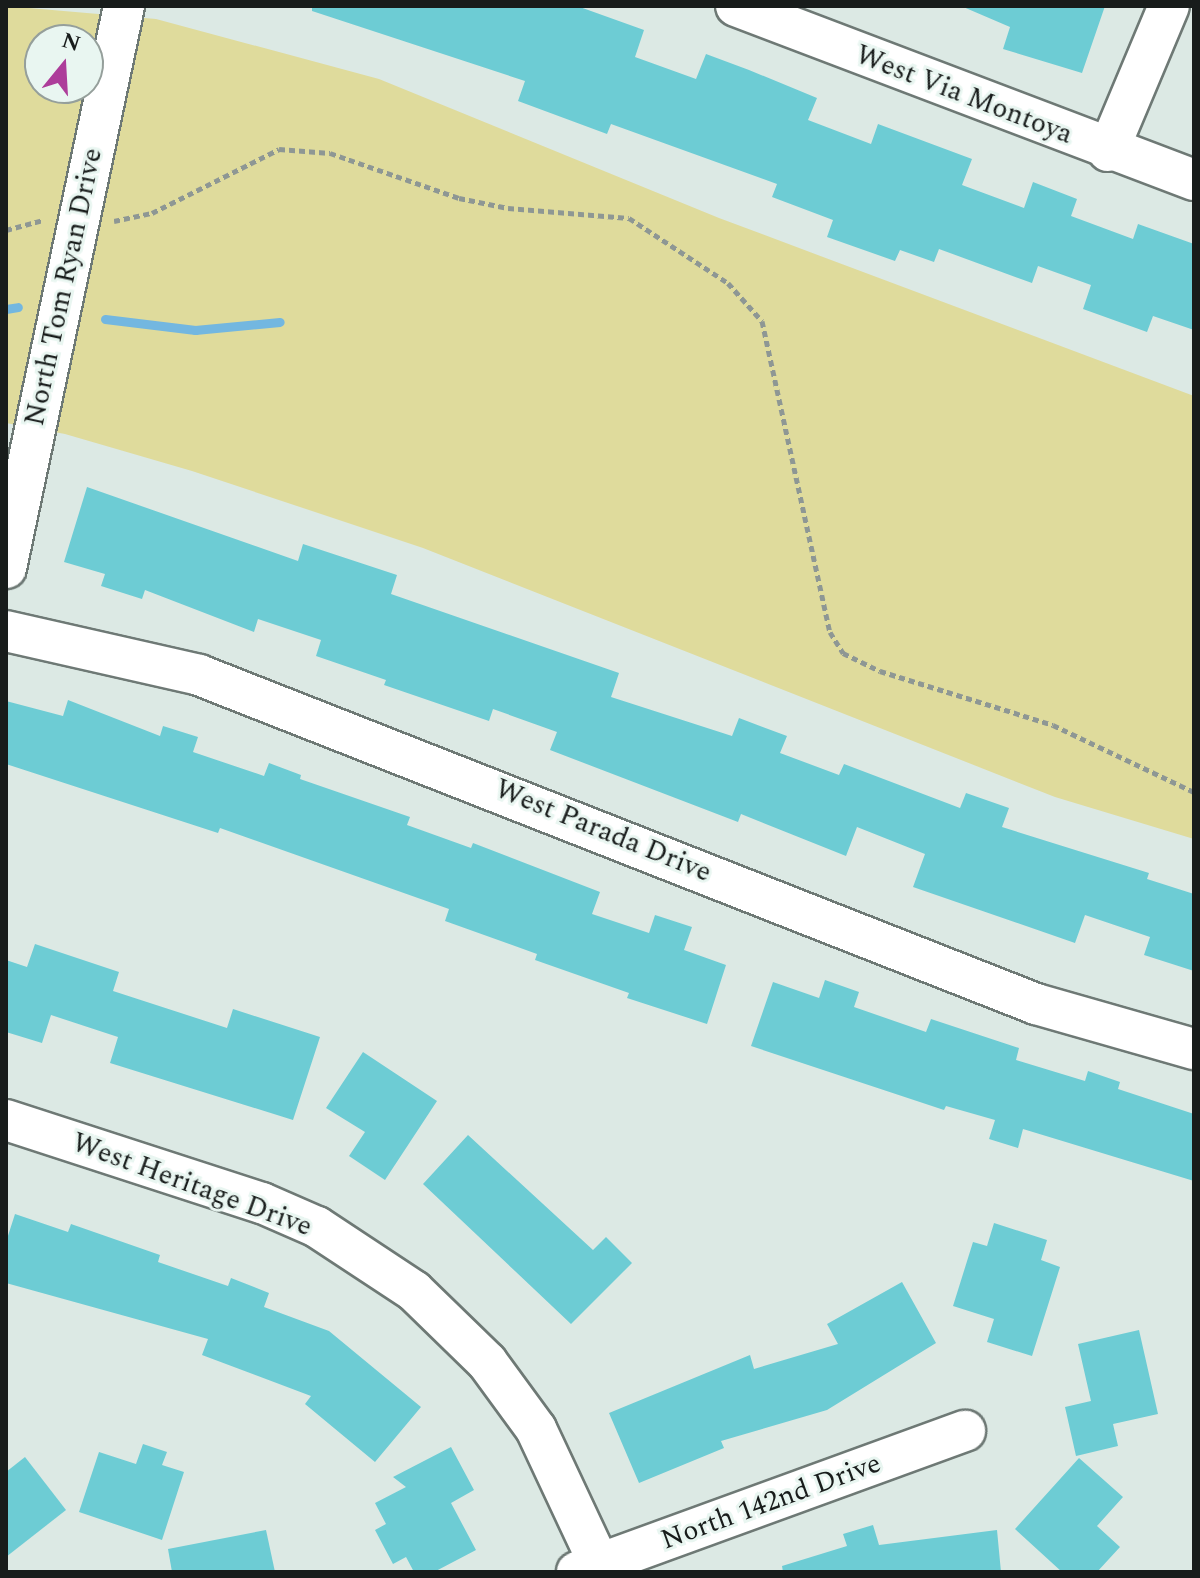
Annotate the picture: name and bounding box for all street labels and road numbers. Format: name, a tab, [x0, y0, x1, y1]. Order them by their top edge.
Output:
street label: West Via Montoya	[851, 38, 1077, 152]
street label: North Tom Ryan Drive	[18, 145, 110, 429]
street label: West Parada Drive	[490, 772, 716, 890]
street label: West Heritage Drive	[67, 1126, 317, 1244]
street label: North 142nd Drive	[657, 1447, 885, 1557]

